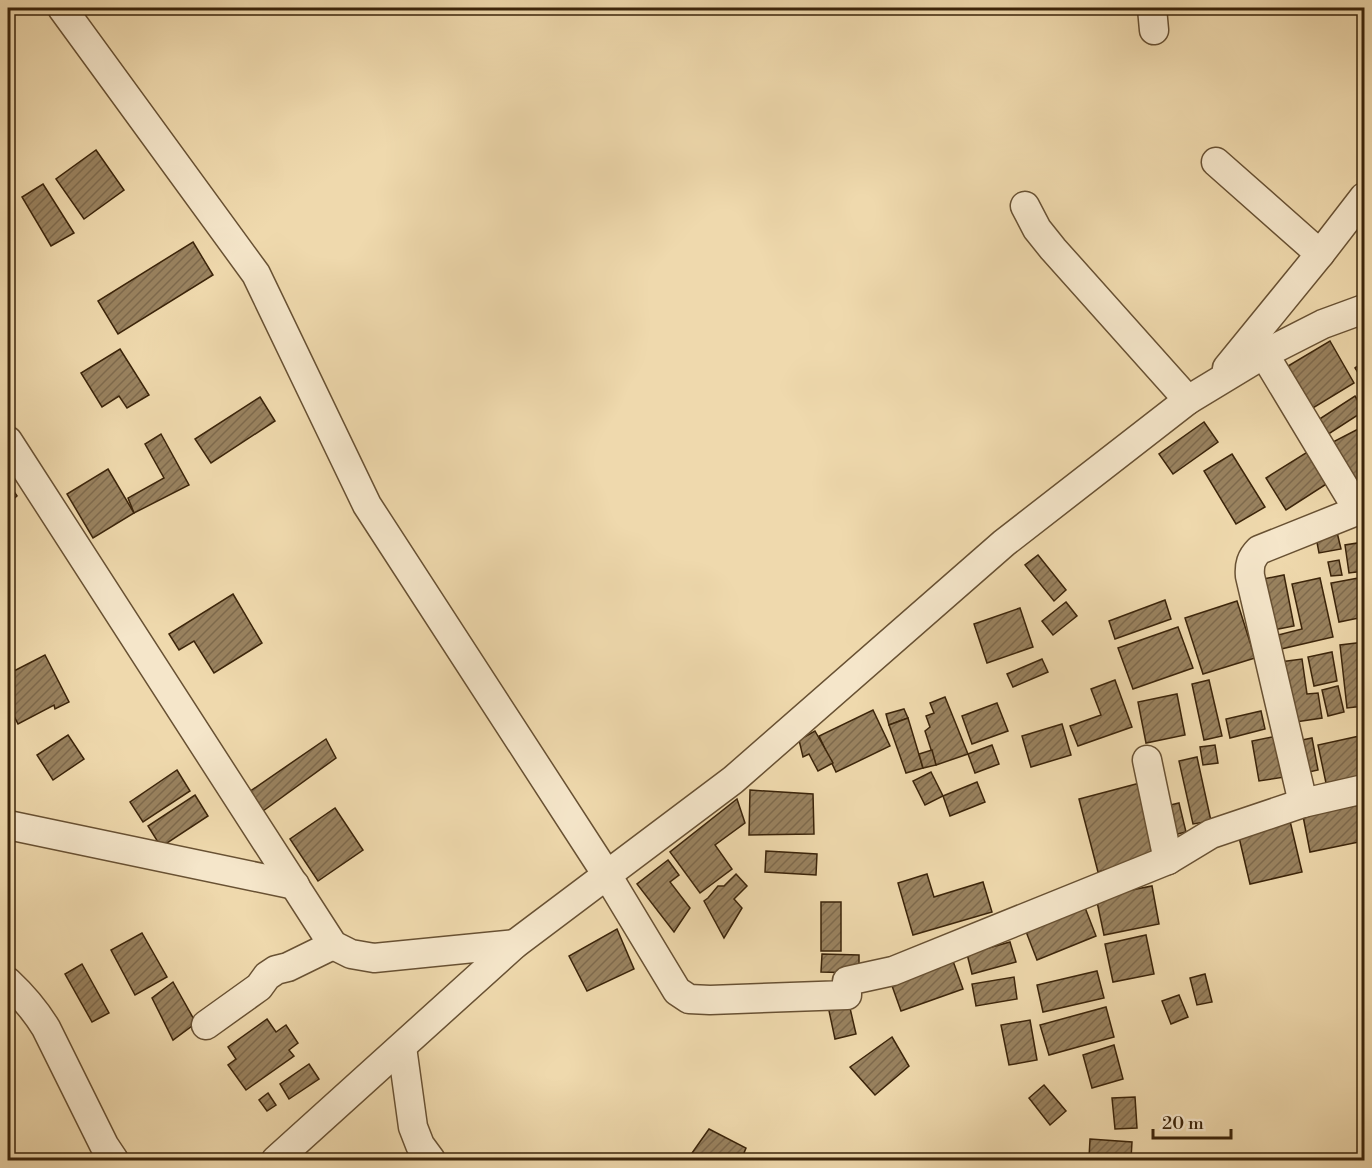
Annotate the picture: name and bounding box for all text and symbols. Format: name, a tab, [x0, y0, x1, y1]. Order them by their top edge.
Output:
scale bar	[1153, 1102, 1231, 1140]
text: 20 m	[1162, 1112, 1204, 1135]

